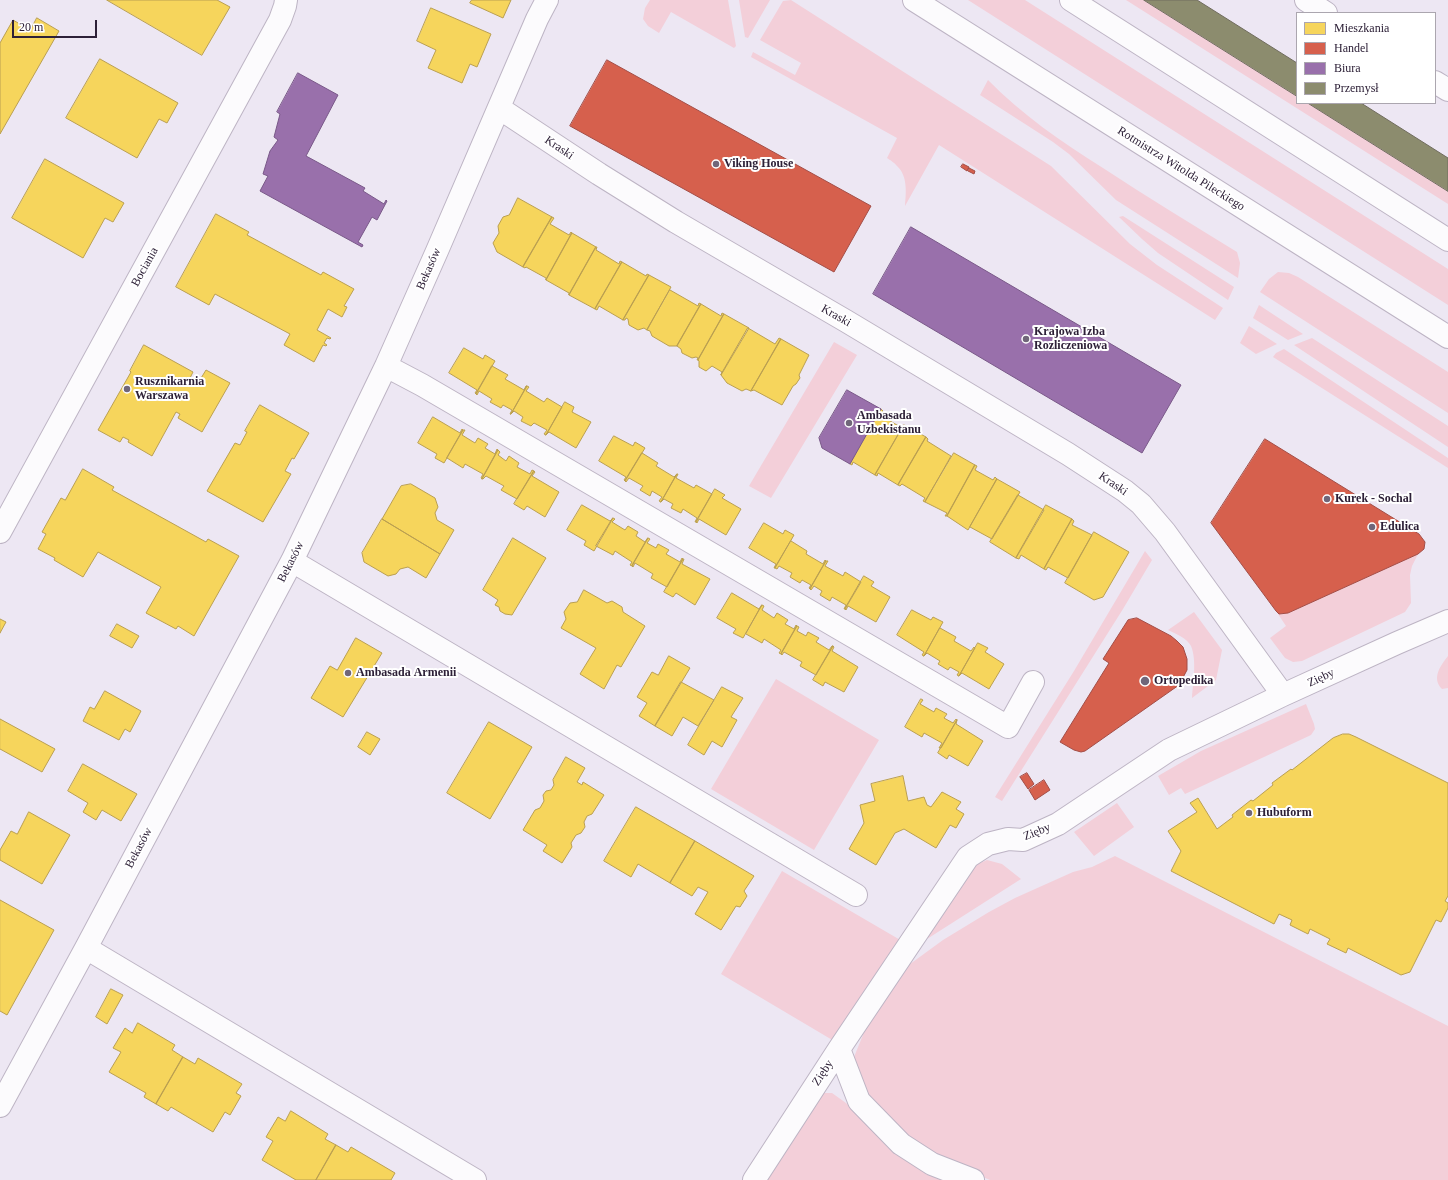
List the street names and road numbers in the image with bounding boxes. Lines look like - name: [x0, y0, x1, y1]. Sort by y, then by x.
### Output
- street label: Rotmistrza Witolda Pileckiego: [1115, 124, 1247, 214]
- street label: Kraski: [542, 133, 576, 163]
- street label: Bociania: [128, 245, 162, 289]
- street label: Bekasów: [413, 246, 445, 292]
- street label: Kraski: [819, 302, 853, 330]
- street label: Kraski: [1096, 469, 1130, 499]
- street label: Bekasów: [275, 539, 307, 585]
- street label: Zięby: [1305, 666, 1337, 690]
- street label: Zięby: [1021, 820, 1053, 844]
- street label: Bekasów: [122, 825, 156, 871]
- street label: Zięby: [809, 1057, 837, 1089]

